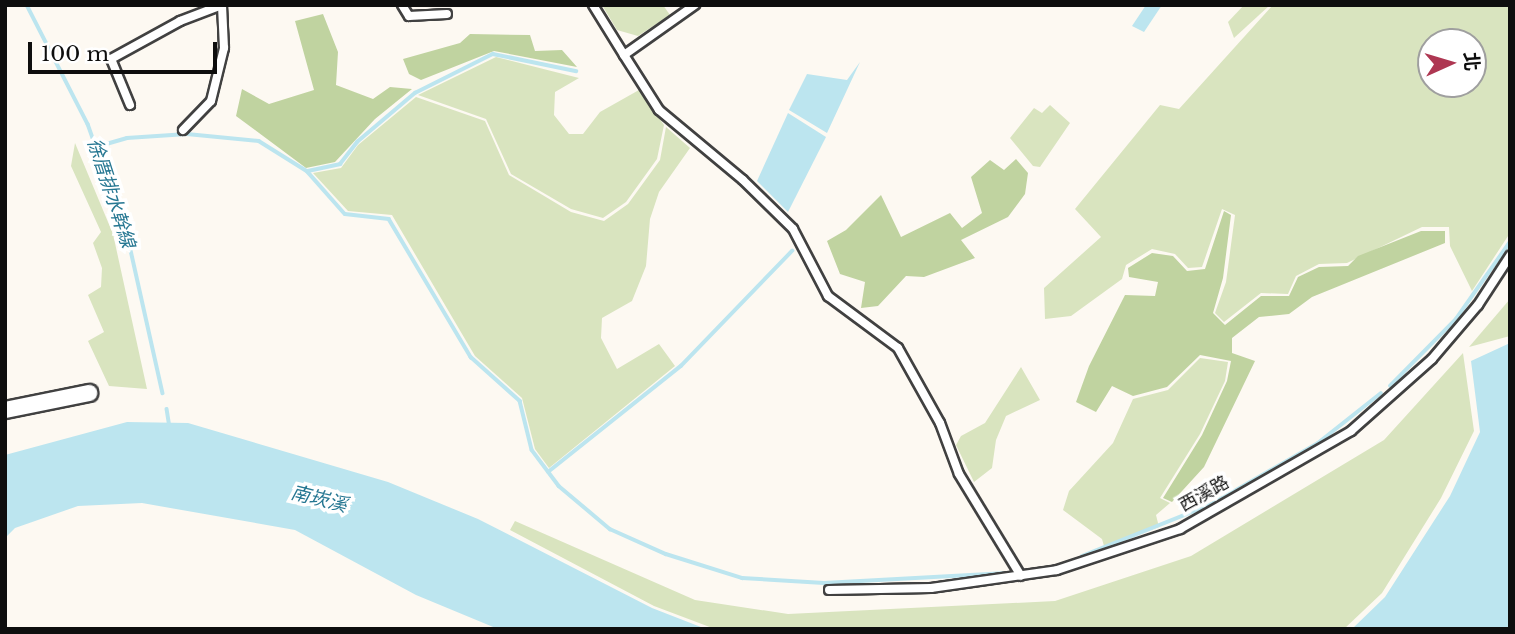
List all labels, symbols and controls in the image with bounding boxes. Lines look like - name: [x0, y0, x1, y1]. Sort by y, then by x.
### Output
- scale bar: [32, 28, 220, 72]
- north arrow: [1417, 28, 1487, 98]
- text: 100 m: [41, 41, 109, 67]
- text: 北: [1459, 51, 1484, 72]
- water label: 徐厝排水幹線: [83, 135, 139, 251]
- street label: 西溪路: [1175, 471, 1233, 517]
- water label: 南崁溪: [289, 481, 349, 517]

